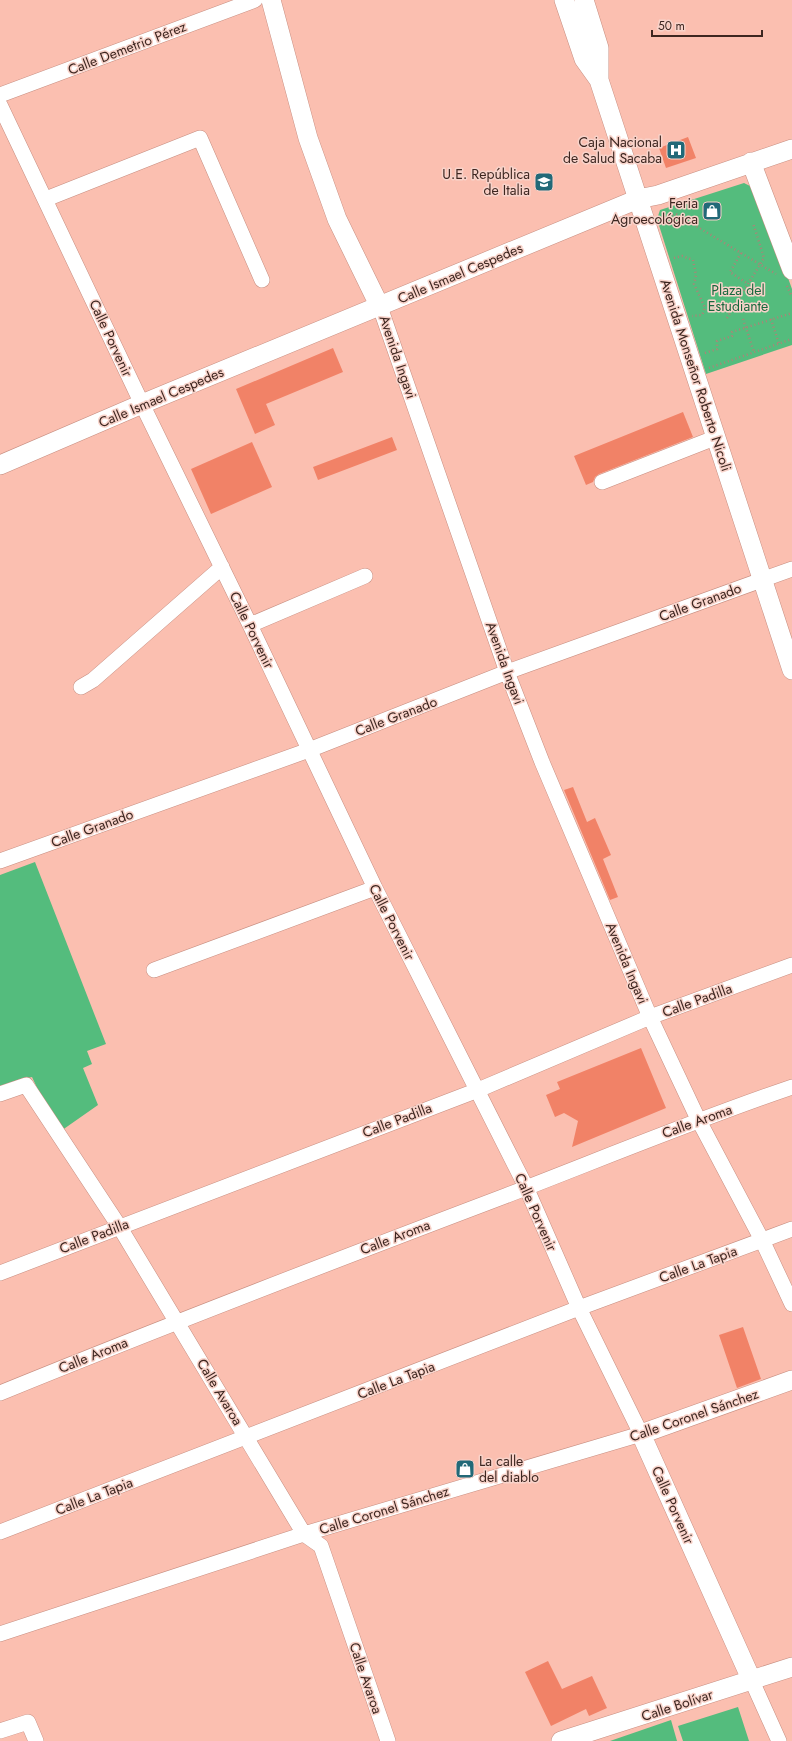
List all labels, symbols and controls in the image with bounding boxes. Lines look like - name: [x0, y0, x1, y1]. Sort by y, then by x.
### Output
- scale bar: [652, 12, 762, 38]
- street label: Calle Demetrio Pérez: [65, 16, 190, 80]
- text: 50 m: [658, 17, 685, 35]
- place label: Caja Nacional de Salud Sacaba: [563, 132, 662, 168]
- hospital icon: Caja Nacional de Salud Sacaba: [665, 139, 687, 161]
- place label: U.E. República de Italia: [442, 164, 530, 200]
- school or university icon: U.E. República de Italia: [533, 171, 555, 193]
- place label: Feria Agroecológica: [611, 193, 698, 229]
- shop icon: Feria Agroecológica: [701, 200, 723, 222]
- street label: Calle Ismael Cespedes: [394, 237, 526, 308]
- street label: Avenida Monseñor Roberto Nicoli: [655, 276, 737, 474]
- park label: Plaza del Estudiante: [708, 280, 768, 316]
- street label: Calle Porvenir: [84, 296, 138, 380]
- street label: Avenida Ingavi: [374, 313, 422, 401]
- street label: Calle Ismael Cespedes: [95, 361, 227, 432]
- street label: Calle Granado: [656, 578, 744, 626]
- street label: Calle Porvenir: [225, 588, 279, 672]
- street label: Avenida Ingavi: [481, 619, 529, 707]
- street label: Calle Granado: [352, 691, 440, 741]
- street label: Calle Granado: [48, 804, 136, 852]
- street label: Calle Porvenir: [364, 880, 420, 964]
- street label: Avenida Ingavi: [601, 919, 653, 1007]
- street label: Calle Padilla: [659, 978, 735, 1022]
- street label: Calle Padilla: [359, 1098, 435, 1142]
- street label: Calle Aroma: [659, 1099, 735, 1143]
- street label: Calle Porvenir: [510, 1170, 562, 1254]
- street label: Calle Padilla: [56, 1214, 132, 1258]
- street label: Calle Aroma: [357, 1215, 433, 1259]
- street label: Calle La Tapia: [656, 1241, 740, 1287]
- street label: Calle Aroma: [55, 1332, 131, 1378]
- street label: Calle Avaroa: [192, 1355, 248, 1429]
- street label: Calle La Tapia: [354, 1356, 438, 1404]
- street label: Calle Coronel Sánchez: [627, 1383, 762, 1446]
- place label: La calle del diablo: [479, 1451, 539, 1487]
- shop icon: La calle del diablo: [454, 1458, 476, 1480]
- street label: Calle Porvenir: [647, 1463, 699, 1547]
- street label: Calle La Tapia: [52, 1472, 136, 1520]
- street label: Calle Coronel Sánchez: [317, 1481, 452, 1539]
- street label: Calle Avaroa: [344, 1639, 388, 1717]
- street label: Calle Bolívar: [639, 1684, 716, 1726]

